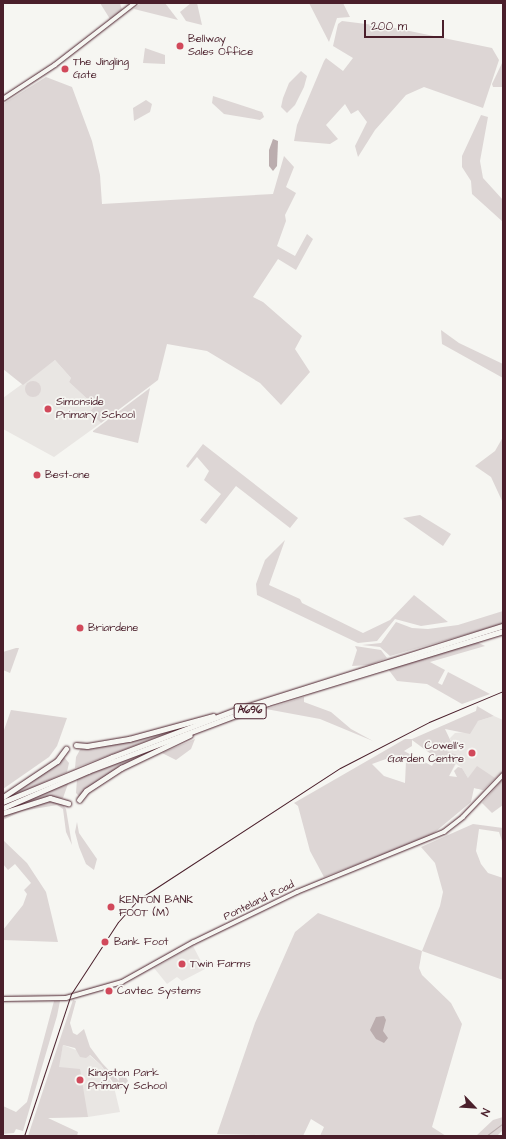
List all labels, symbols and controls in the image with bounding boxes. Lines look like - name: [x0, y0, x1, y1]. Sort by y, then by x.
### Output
- scale bar: [366, 12, 446, 38]
- text: 200 m: [371, 18, 407, 35]
- place label: Bellway Sales Office: [188, 33, 253, 59]
- marker: Bellway Sales Office: [175, 41, 185, 51]
- place label: The Jingling Gate: [73, 56, 129, 82]
- marker: The Jingling Gate: [60, 64, 70, 74]
- place label: Simonside Primary School: [56, 396, 135, 422]
- marker: Simonside Primary School: [43, 404, 53, 414]
- place label: Best-one: [45, 468, 90, 482]
- marker: Best-one: [32, 470, 42, 480]
- place label: Briardene: [88, 621, 138, 635]
- marker: Briardene: [75, 623, 85, 633]
- road number: A696: [233, 703, 267, 719]
- place label: Cowell's Garden Centre: [388, 740, 464, 766]
- marker: Cowell's Garden Centre: [467, 748, 477, 758]
- street label: Ponteland Road: [221, 878, 297, 924]
- place label: KENTON BANK FOOT (M): [119, 894, 193, 920]
- marker: KENTON BANK FOOT (M): [106, 902, 116, 912]
- place label: Bank Foot: [114, 935, 169, 949]
- marker: Bank Foot: [99, 936, 111, 948]
- place label: Twin Farms: [190, 957, 251, 971]
- marker: Twin Farms: [177, 959, 187, 969]
- place label: Cavtec Systems: [117, 984, 201, 998]
- marker: Cavtec Systems: [104, 986, 114, 996]
- place label: Kingston Park Primary School: [88, 1067, 167, 1093]
- marker: Kingston Park Primary School: [75, 1075, 85, 1085]
- north arrow: [454, 1087, 494, 1127]
- text: N: [477, 1106, 494, 1119]

